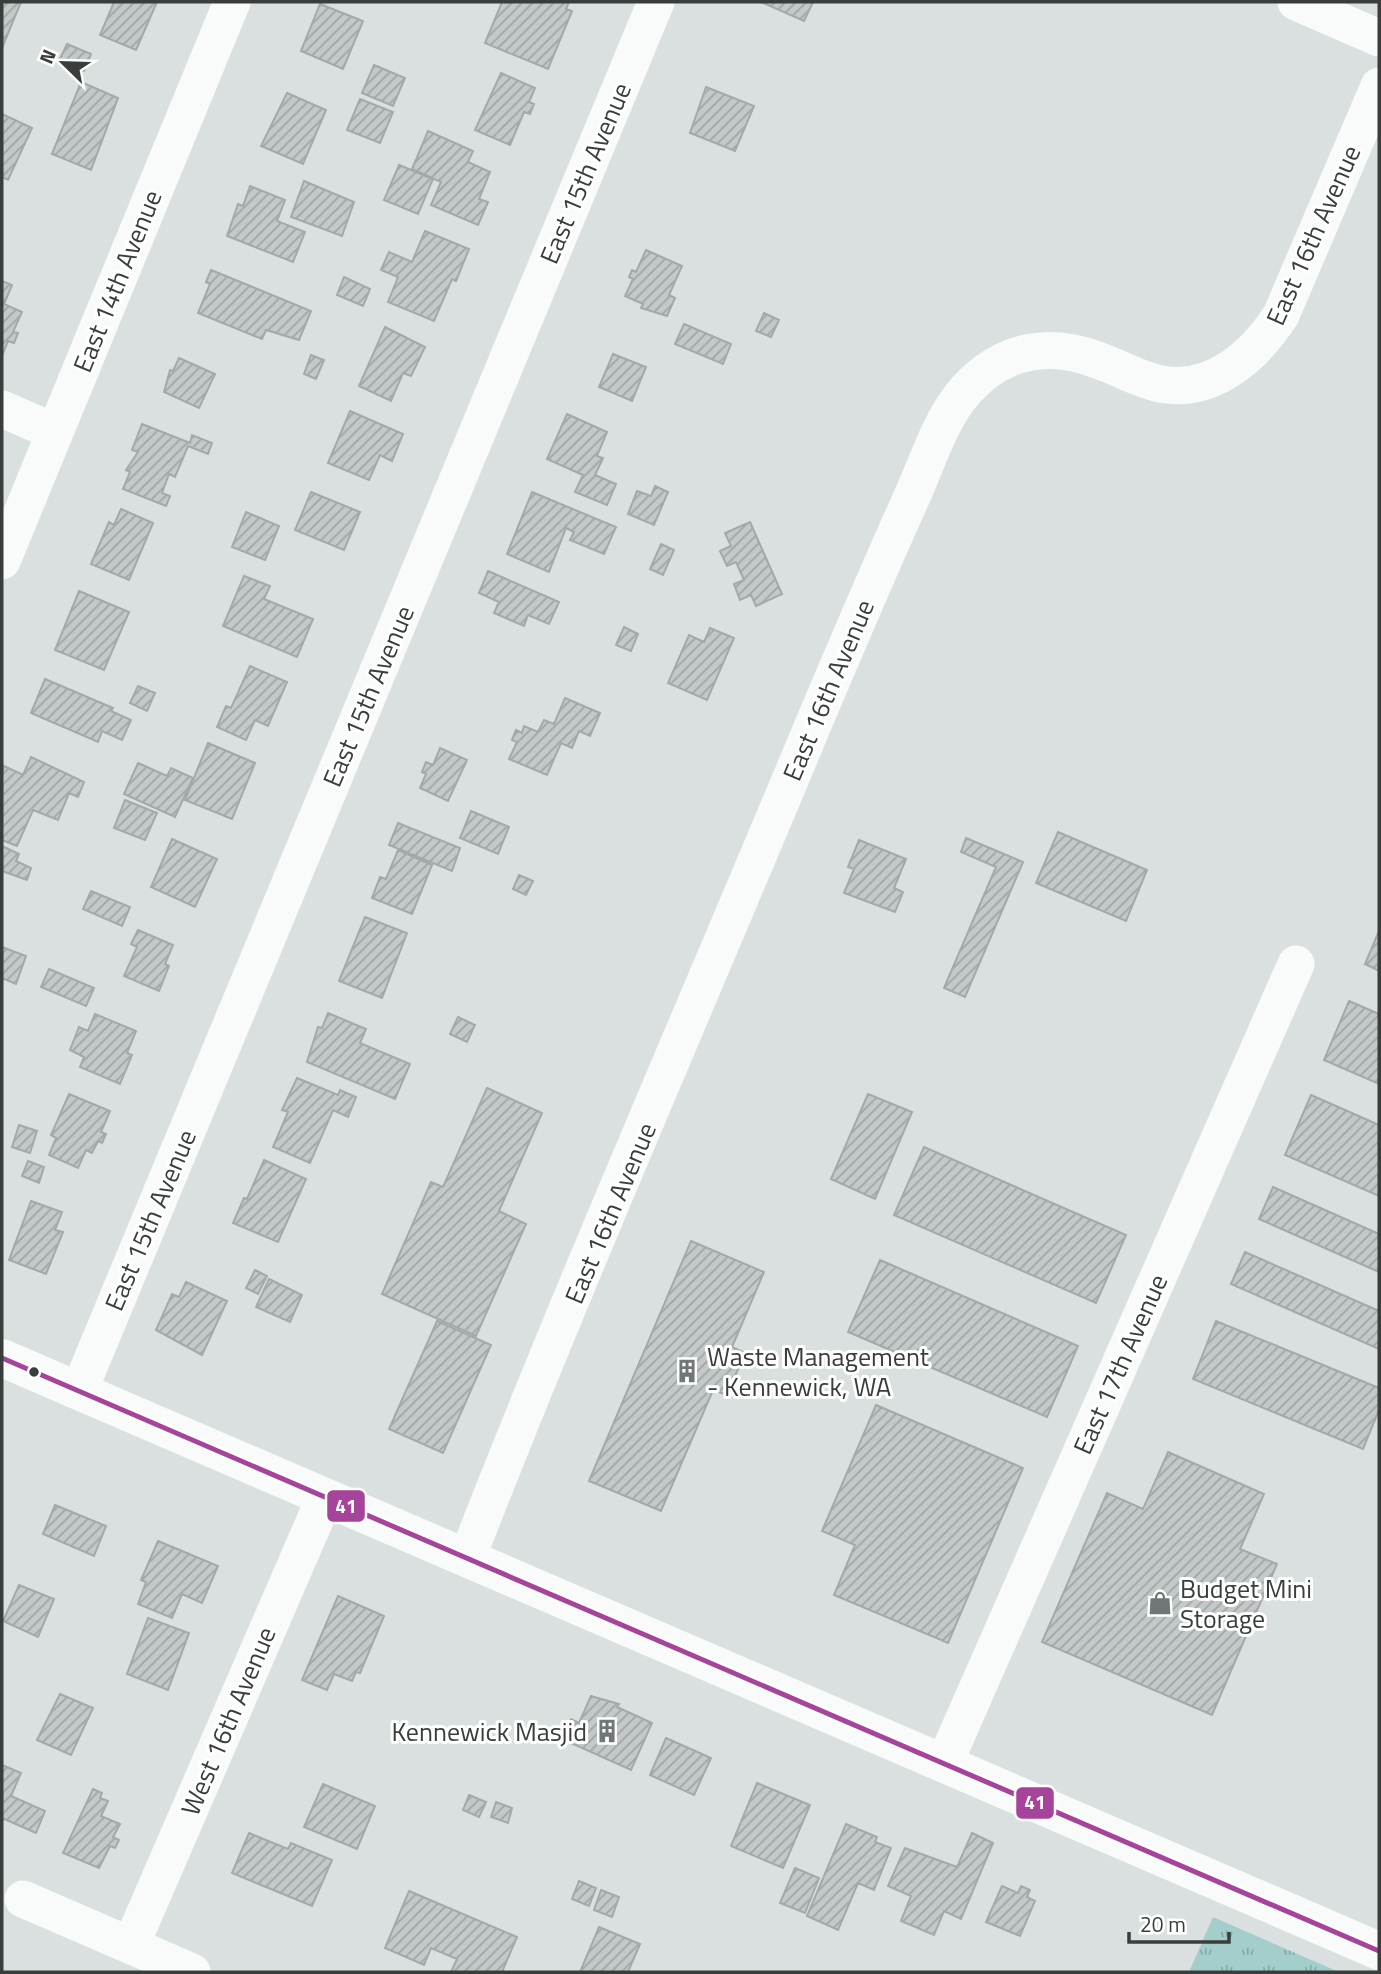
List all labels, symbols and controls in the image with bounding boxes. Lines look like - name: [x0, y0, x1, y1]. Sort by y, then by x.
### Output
- north arrow: [28, 28, 98, 98]
- text: N: [31, 44, 63, 68]
- street label: East 15th Avenue: [529, 76, 641, 270]
- street label: East 16th Avenue: [1256, 139, 1370, 331]
- street label: East 14th Avenue: [63, 184, 171, 378]
- street label: East 16th Avenue: [772, 593, 884, 787]
- street label: East 15th Avenue: [312, 599, 424, 793]
- street label: East 16th Avenue: [554, 1116, 666, 1310]
- street label: East 15th Avenue: [94, 1123, 206, 1317]
- street label: East 17th Avenue: [1063, 1268, 1177, 1460]
- place label: Waste Management - Kennewick, WA: [707, 1337, 929, 1406]
- building icon: Waste Management - Kennewick, WA: [673, 1357, 701, 1385]
- unlabelled marker: [27, 1365, 41, 1379]
- line badge: 41: [326, 1489, 366, 1523]
- text: 41: [335, 1491, 357, 1520]
- place label: Budget Mini Storage: [1180, 1569, 1312, 1638]
- shop icon: Budget Mini Storage: [1146, 1589, 1174, 1617]
- street label: West 16th Avenue: [171, 1620, 285, 1822]
- place label: Kennewick Masjid: [391, 1712, 587, 1751]
- building icon: Kennewick Masjid: [593, 1717, 621, 1745]
- line badge: 41: [1015, 1786, 1055, 1820]
- text: 41: [1024, 1787, 1046, 1816]
- scale bar: [1129, 1900, 1229, 1944]
- text: 20 m: [1140, 1908, 1186, 1940]

